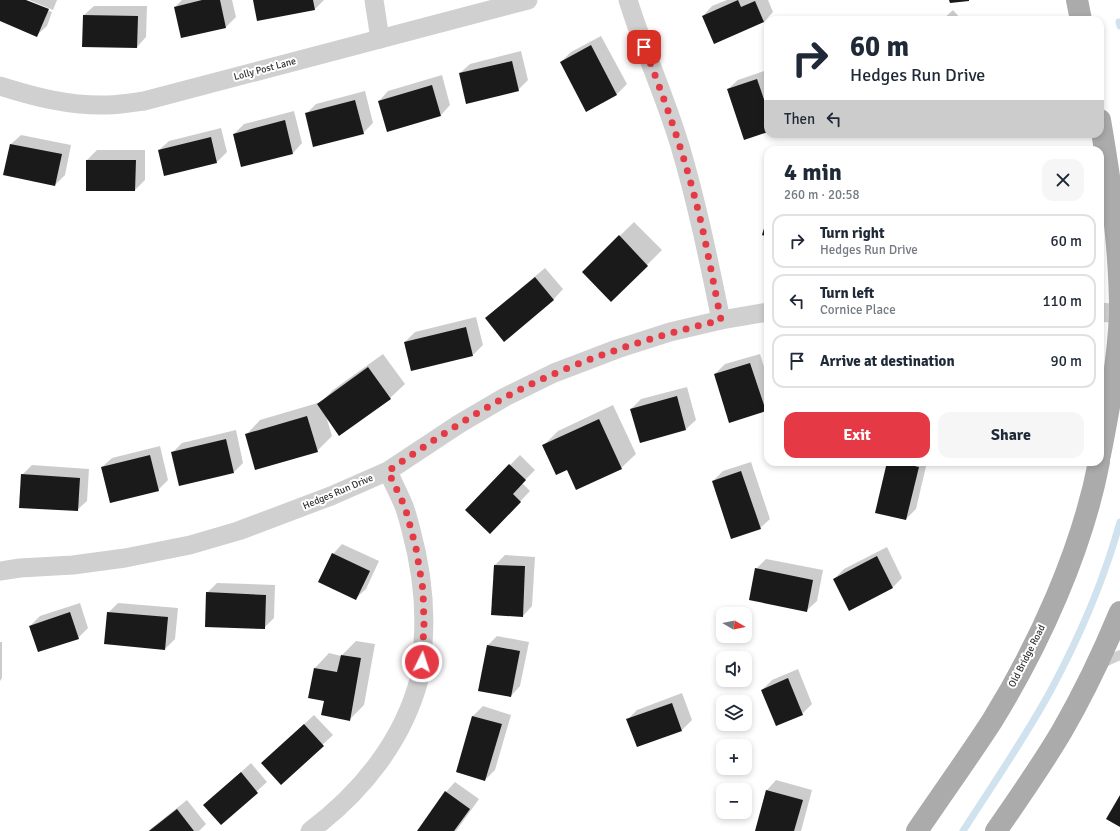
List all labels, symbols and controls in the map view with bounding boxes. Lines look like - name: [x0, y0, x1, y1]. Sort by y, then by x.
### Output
- pin: [627, 30, 661, 64]
- text: 60 m: [850, 30, 909, 64]
- icon: right: [784, 32, 836, 84]
- icon: arrive: [633, 36, 655, 58]
- street label: Lolly Post Lane: [233, 55, 297, 83]
- text: Hedges Run Drive: [850, 64, 985, 86]
- icon: left: [823, 108, 845, 130]
- text: Then: [784, 110, 815, 128]
- text: 4 min: [784, 157, 842, 187]
- button: close: [1042, 159, 1084, 201]
- text: 260 m · 20:58: [784, 187, 860, 203]
- text: Turn right: [820, 224, 885, 242]
- icon: right: [786, 230, 808, 252]
- text: 60 m: [1051, 232, 1082, 250]
- text: Hedges Run Drive: [820, 242, 918, 258]
- text: Turn left: [820, 284, 874, 302]
- icon: left: [786, 290, 808, 312]
- text: 110 m: [1042, 292, 1082, 310]
- text: Cornice Place: [820, 302, 896, 318]
- icon: arrive: [786, 350, 808, 372]
- text: Arrive at destination: [820, 352, 955, 370]
- text: 90 m: [1051, 352, 1082, 370]
- button: Exit: [784, 412, 930, 458]
- button: Share: [938, 412, 1084, 458]
- street label: Hedges Run Drive: [301, 472, 375, 512]
- north arrow: [716, 607, 752, 643]
- map controls: [716, 607, 752, 819]
- street label: Old Bridge Road: [1006, 623, 1048, 689]
- position arrow: [401, 641, 443, 683]
- button: sound: [716, 651, 752, 687]
- button: layers: [716, 695, 752, 731]
- button: +: [716, 739, 752, 775]
- button: −: [716, 783, 752, 819]

